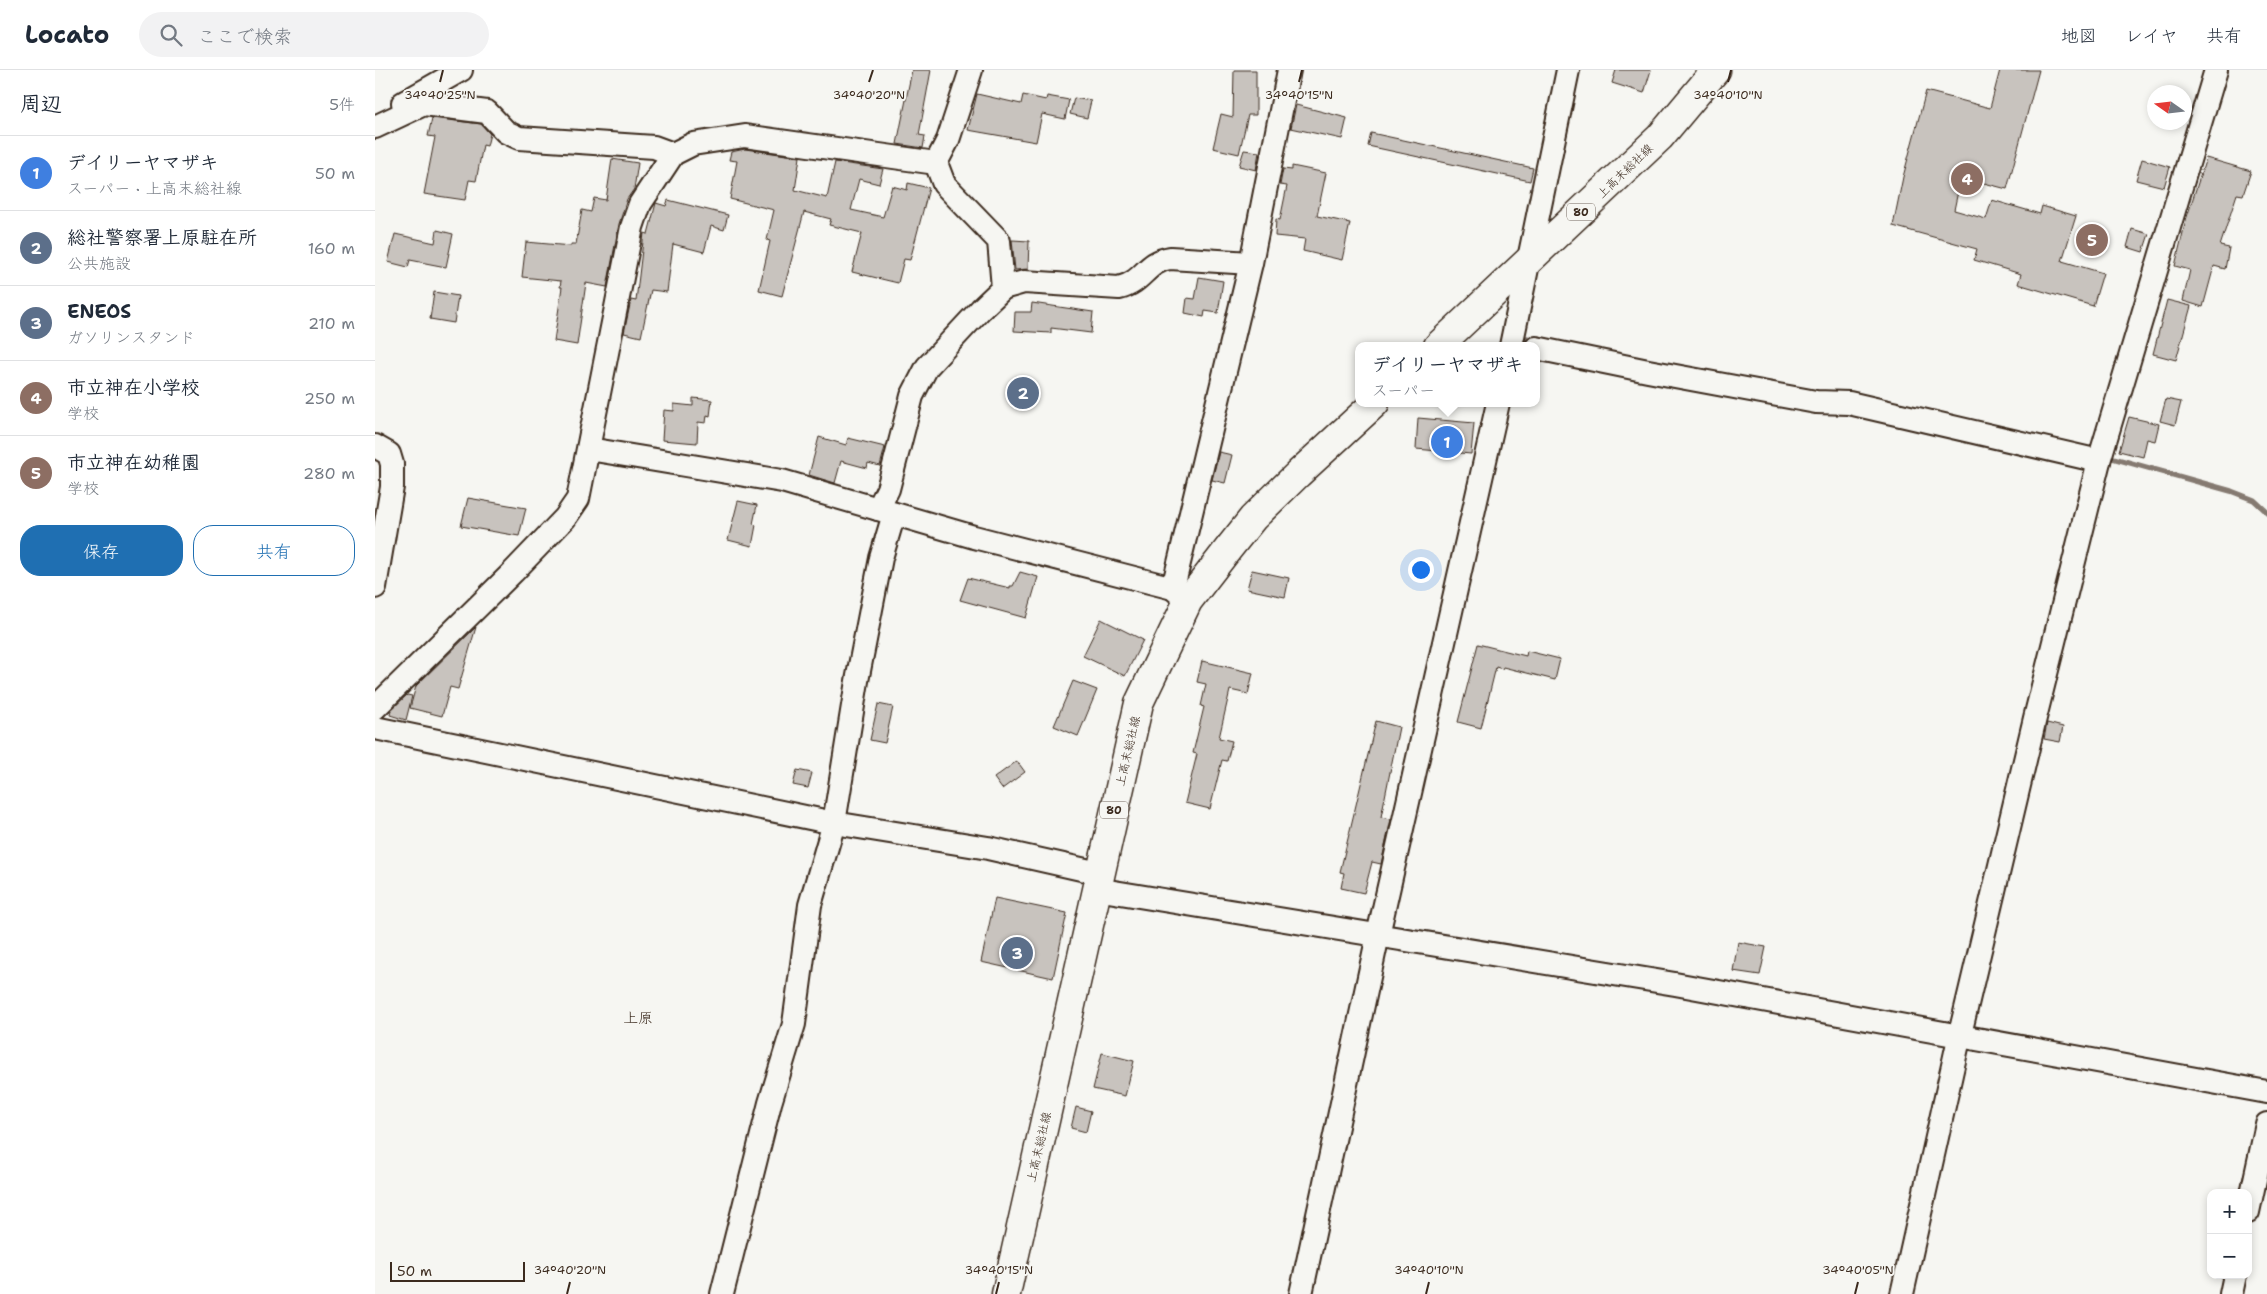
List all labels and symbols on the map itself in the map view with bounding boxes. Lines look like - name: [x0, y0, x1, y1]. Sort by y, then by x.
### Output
- north arrow: [2147, 85, 2192, 130]
- text: 34°40'25"N: [404, 87, 476, 103]
- text: 34°40'20"N: [833, 87, 905, 103]
- text: 34°40'15"N: [1265, 87, 1333, 103]
- text: 34°40'10"N: [1693, 87, 1763, 103]
- street label: 上高末総社線: [1594, 140, 1656, 202]
- pin: 4: [1951, 160, 1983, 198]
- road number: 80: [1567, 204, 1595, 220]
- pin: 5: [2076, 221, 2108, 259]
- pin: 2: [1007, 374, 1039, 412]
- pin: 1: [1431, 423, 1463, 461]
- your location: [1408, 557, 1434, 583]
- street label: 上高末総社線: [1112, 714, 1144, 788]
- road number: 80: [1100, 802, 1128, 818]
- pin: 3: [1001, 934, 1033, 972]
- district label: 上原: [623, 1008, 653, 1028]
- street label: 上高末総社線: [1023, 1110, 1055, 1184]
- scale bar: [390, 1259, 525, 1282]
- text: 34°40'20"N: [534, 1262, 606, 1278]
- text: 34°40'15"N: [965, 1262, 1033, 1278]
- text: 34°40'10"N: [1394, 1262, 1464, 1278]
- text: 34°40'05"N: [1822, 1262, 1894, 1278]

